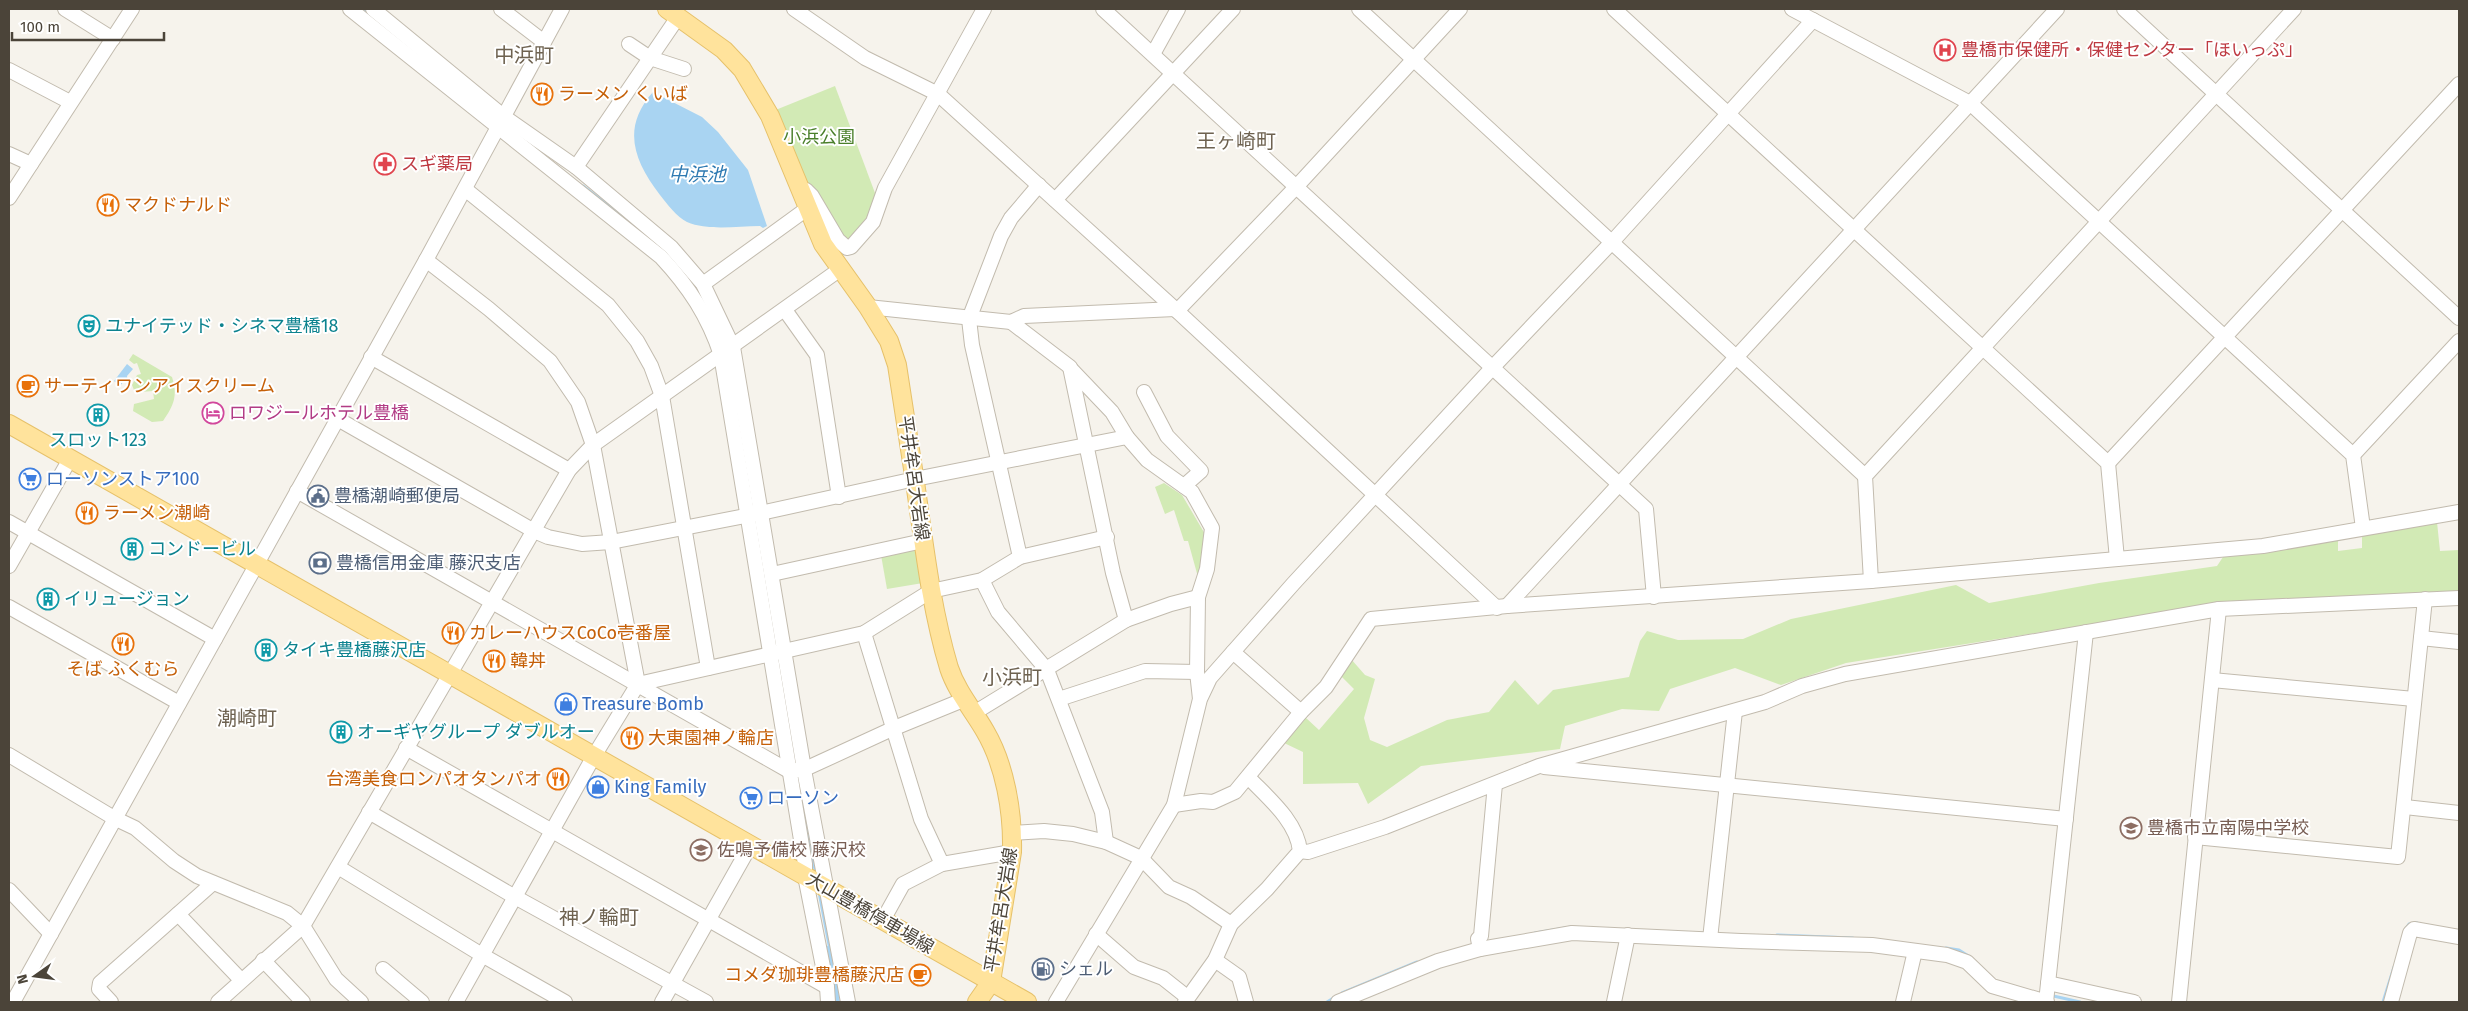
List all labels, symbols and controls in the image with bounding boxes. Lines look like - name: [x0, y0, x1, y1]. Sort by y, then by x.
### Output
- scale bar: [12, 10, 165, 42]
- text: 100 m: [20, 18, 60, 36]
- hospital icon: 豊橋市保健所・保健センター「ほいっぷ」: [1933, 38, 1957, 62]
- place label: 豊橋市保健所・保健センター「ほいっぷ」: [1961, 39, 2303, 61]
- district label: 中浜町: [494, 43, 554, 67]
- restaurant icon: ラーメン くいば: [530, 82, 554, 106]
- place label: ラーメン くいば: [558, 83, 688, 105]
- park label: 小浜公園: [783, 126, 855, 148]
- district label: 王ヶ崎町: [1196, 129, 1276, 153]
- pharmacy icon: スギ薬局: [373, 152, 397, 176]
- place label: スギ薬局: [401, 153, 473, 175]
- water label: 中浜池: [668, 163, 727, 186]
- restaurant icon: マクドナルド: [96, 193, 120, 217]
- place label: マクドナルド: [124, 194, 232, 216]
- theatre icon: ユナイテッド・シネマ豊橋18: [77, 314, 101, 338]
- place label: ユナイテッド・シネマ豊橋18: [105, 315, 338, 337]
- cafe icon: サーティワンアイスクリーム: [16, 374, 40, 398]
- place label: サーティワンアイスクリーム: [44, 375, 275, 397]
- hotel icon: ロワジールホテル豊橋: [201, 401, 225, 425]
- place label: ロワジールホテル豊橋: [229, 402, 409, 424]
- building icon: スロット123: [86, 403, 110, 427]
- street label: 平井牟呂大岩線: [894, 414, 934, 542]
- place label: スロット123: [49, 429, 147, 451]
- supermarket icon: ローソンストア100: [18, 467, 42, 491]
- place label: ローソンストア100: [46, 468, 200, 490]
- public building icon: 豊橋潮崎郵便局: [306, 484, 330, 508]
- place label: 豊橋潮崎郵便局: [334, 485, 460, 507]
- restaurant icon: ラーメン潮崎: [75, 501, 99, 525]
- place label: ラーメン潮崎: [103, 502, 210, 524]
- building icon: コンドービル: [120, 537, 144, 561]
- place label: コンドービル: [148, 538, 256, 560]
- bank icon: 豊橋信用金庫 藤沢支店: [308, 551, 332, 575]
- place label: 豊橋信用金庫 藤沢支店: [336, 552, 521, 574]
- building icon: イリュージョン: [36, 587, 60, 611]
- place label: イリュージョン: [64, 588, 190, 610]
- restaurant icon: カレーハウスCoCo壱番屋: [441, 621, 465, 645]
- place label: カレーハウスCoCo壱番屋: [469, 622, 671, 644]
- restaurant icon: そば ふくむら: [111, 632, 135, 656]
- building icon: タイキ豊橋藤沢店: [254, 638, 278, 662]
- place label: タイキ豊橋藤沢店: [282, 639, 426, 661]
- restaurant icon: 韓丼: [482, 649, 506, 673]
- place label: 韓丼: [510, 650, 546, 672]
- place label: そば ふくむら: [67, 658, 179, 680]
- district label: 小浜町: [982, 665, 1042, 689]
- shop icon: Treasure Bomb: [554, 692, 578, 716]
- place label: Treasure Bomb: [582, 693, 704, 715]
- district label: 潮崎町: [217, 706, 277, 730]
- building icon: オーギヤグループ ダブルオー: [329, 720, 353, 744]
- place label: オーギヤグループ ダブルオー: [357, 721, 595, 743]
- restaurant icon: 大東園神ノ輪店: [620, 726, 644, 750]
- place label: 大東園神ノ輪店: [648, 727, 774, 749]
- restaurant icon: 台湾美食ロンパオタンパオ: [546, 767, 570, 791]
- place label: 台湾美食ロンパオタンパオ: [326, 768, 542, 790]
- shop icon: King Family: [586, 775, 610, 799]
- place label: King Family: [614, 776, 707, 798]
- supermarket icon: ローソン: [739, 786, 763, 810]
- place label: ローソン: [767, 787, 839, 809]
- school or university icon: 豊橋市立南陽中学校: [2119, 816, 2143, 840]
- place label: 豊橋市立南陽中学校: [2147, 817, 2309, 839]
- school or university icon: 佐鳴予備校 藤沢校: [689, 838, 713, 862]
- place label: 佐鳴予備校 藤沢校: [717, 839, 866, 861]
- street label: 平井牟呂大岩線: [980, 846, 1022, 974]
- street label: 大山豊橋停車場線: [802, 867, 938, 959]
- district label: 神ノ輪町: [559, 905, 639, 929]
- north arrow: [10, 951, 60, 1001]
- fuel station icon: シェル: [1031, 957, 1055, 981]
- place label: シェル: [1059, 958, 1113, 980]
- cafe icon: コメダ珈琲豊橋藤沢店: [908, 963, 932, 987]
- place label: コメダ珈琲豊橋藤沢店: [724, 964, 904, 986]
- text: N: [13, 972, 32, 986]

